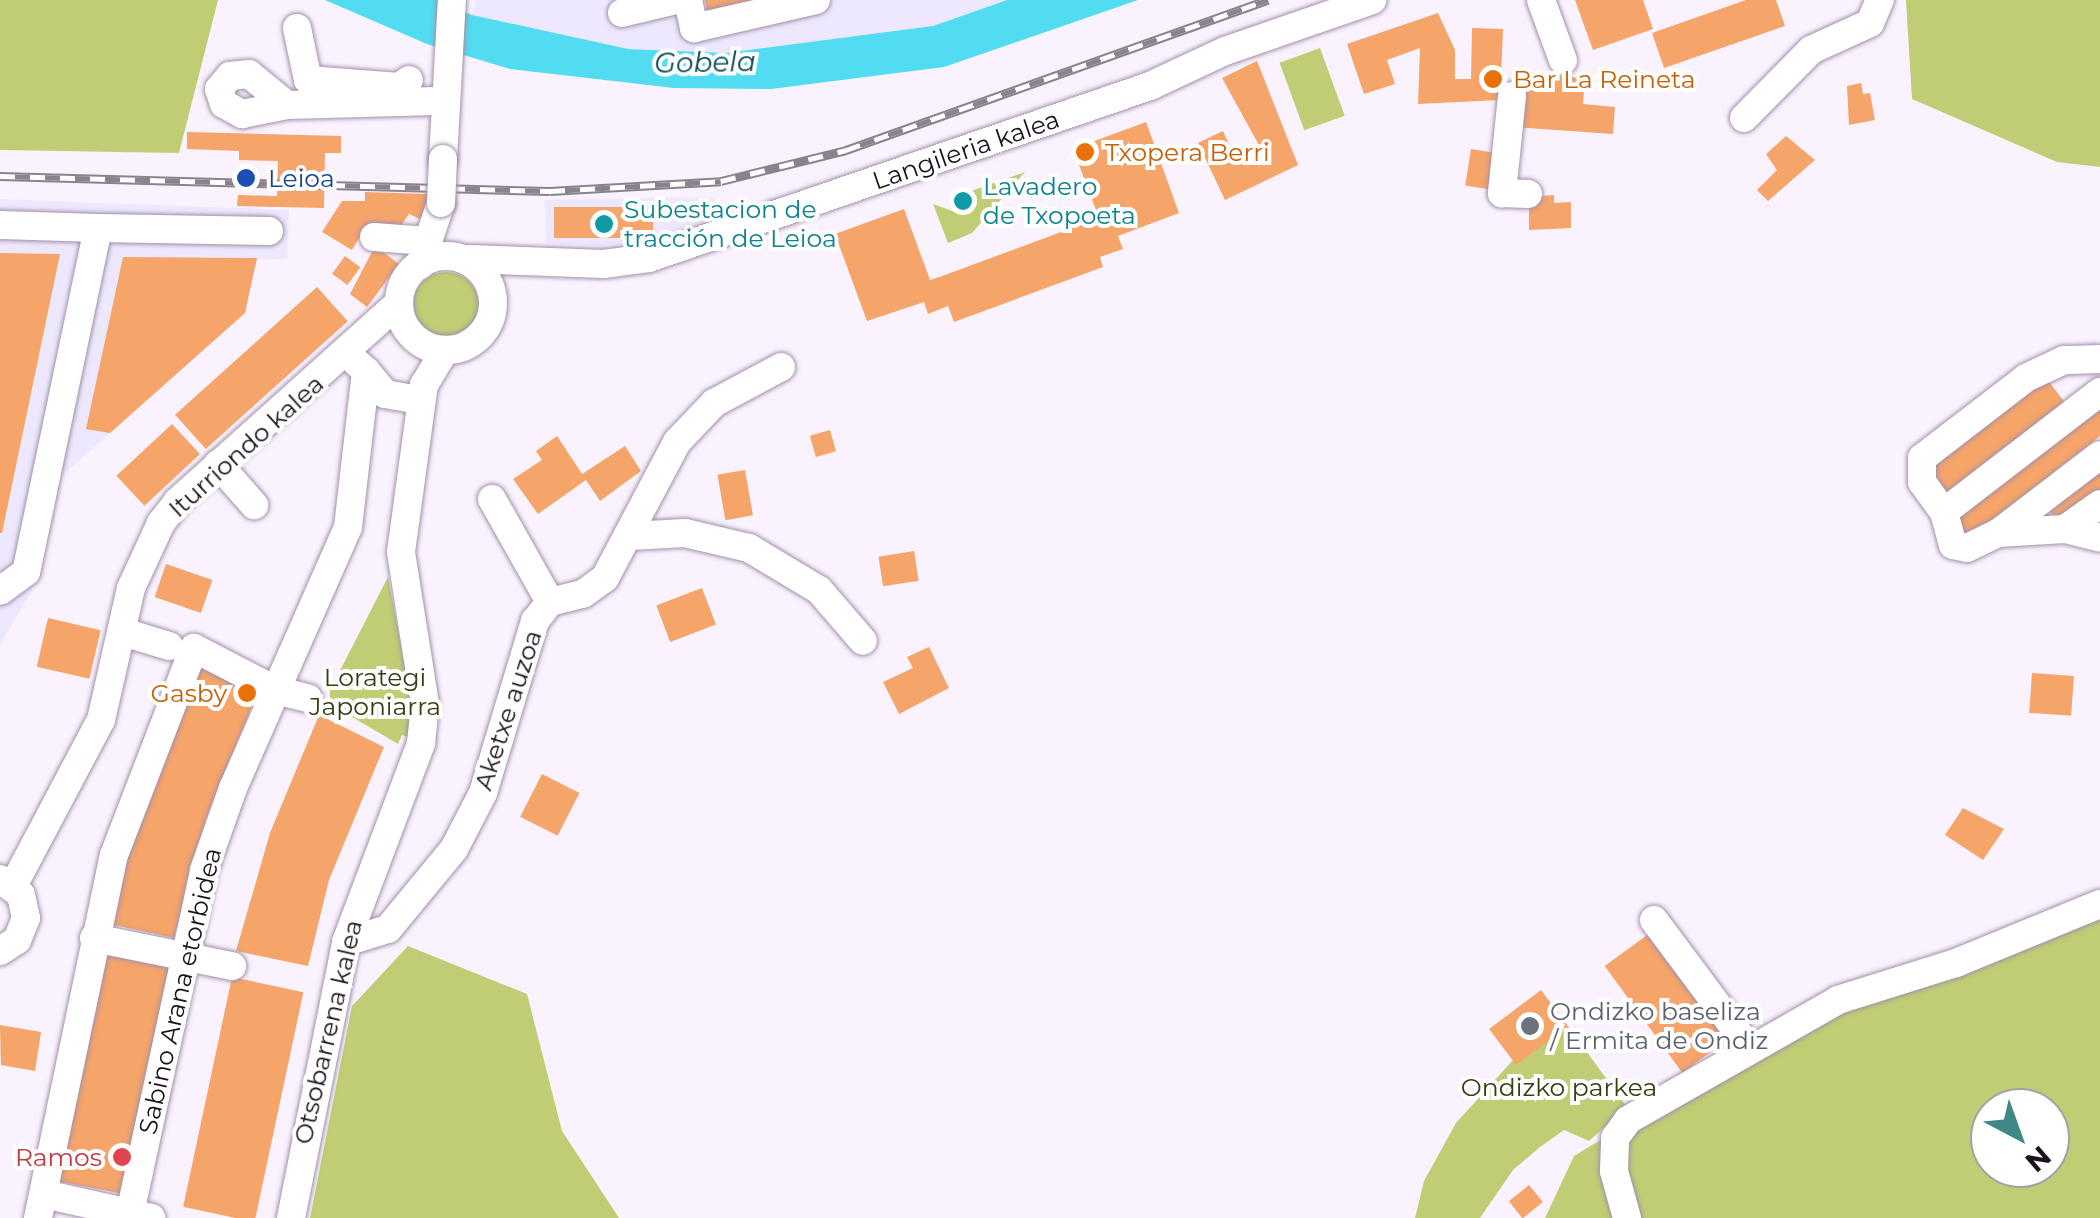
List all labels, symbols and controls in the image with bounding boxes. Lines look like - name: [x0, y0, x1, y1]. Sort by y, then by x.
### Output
- water label: Gobela: [654, 44, 756, 80]
- place label: Bar La Reineta: [1513, 64, 1695, 94]
- marker: Bar La Reineta: [1482, 68, 1504, 90]
- street label: Langileria kalea: [869, 104, 1063, 196]
- place label: Txopera Berri: [1105, 137, 1270, 167]
- marker: Txopera Berri: [1074, 141, 1096, 163]
- place label: Leioa: [268, 163, 335, 193]
- marker: Leioa: [233, 165, 259, 191]
- place label: Lavadero de Txopoeta: [983, 172, 1136, 231]
- marker: Lavadero de Txopoeta: [952, 190, 974, 212]
- place label: Subestacion de tracción de Leioa: [624, 195, 837, 254]
- marker: Subestacion de tracción de Leioa: [593, 213, 615, 235]
- street label: Iturriondo kalea: [162, 369, 330, 523]
- street label: Aketxe auzoa: [468, 626, 548, 794]
- park label: Lorategi Japoniarra: [309, 663, 441, 722]
- place label: Gasby: [151, 678, 227, 708]
- marker: Gasby: [236, 682, 258, 704]
- street label: Sabino Arana etorbidea: [132, 845, 228, 1137]
- street label: Otsobarrena kalea: [288, 917, 368, 1147]
- place label: Ondizko baseliza / Ermita de Ondiz: [1550, 997, 1768, 1056]
- marker: Ondizko baseliza / Ermita de Ondiz: [1519, 1015, 1541, 1037]
- park label: Ondizko parkea: [1461, 1072, 1657, 1102]
- north arrow: [1970, 1088, 2070, 1188]
- text: N: [2019, 1139, 2058, 1179]
- place label: Ramos: [15, 1142, 102, 1172]
- marker: Ramos: [111, 1146, 133, 1168]

